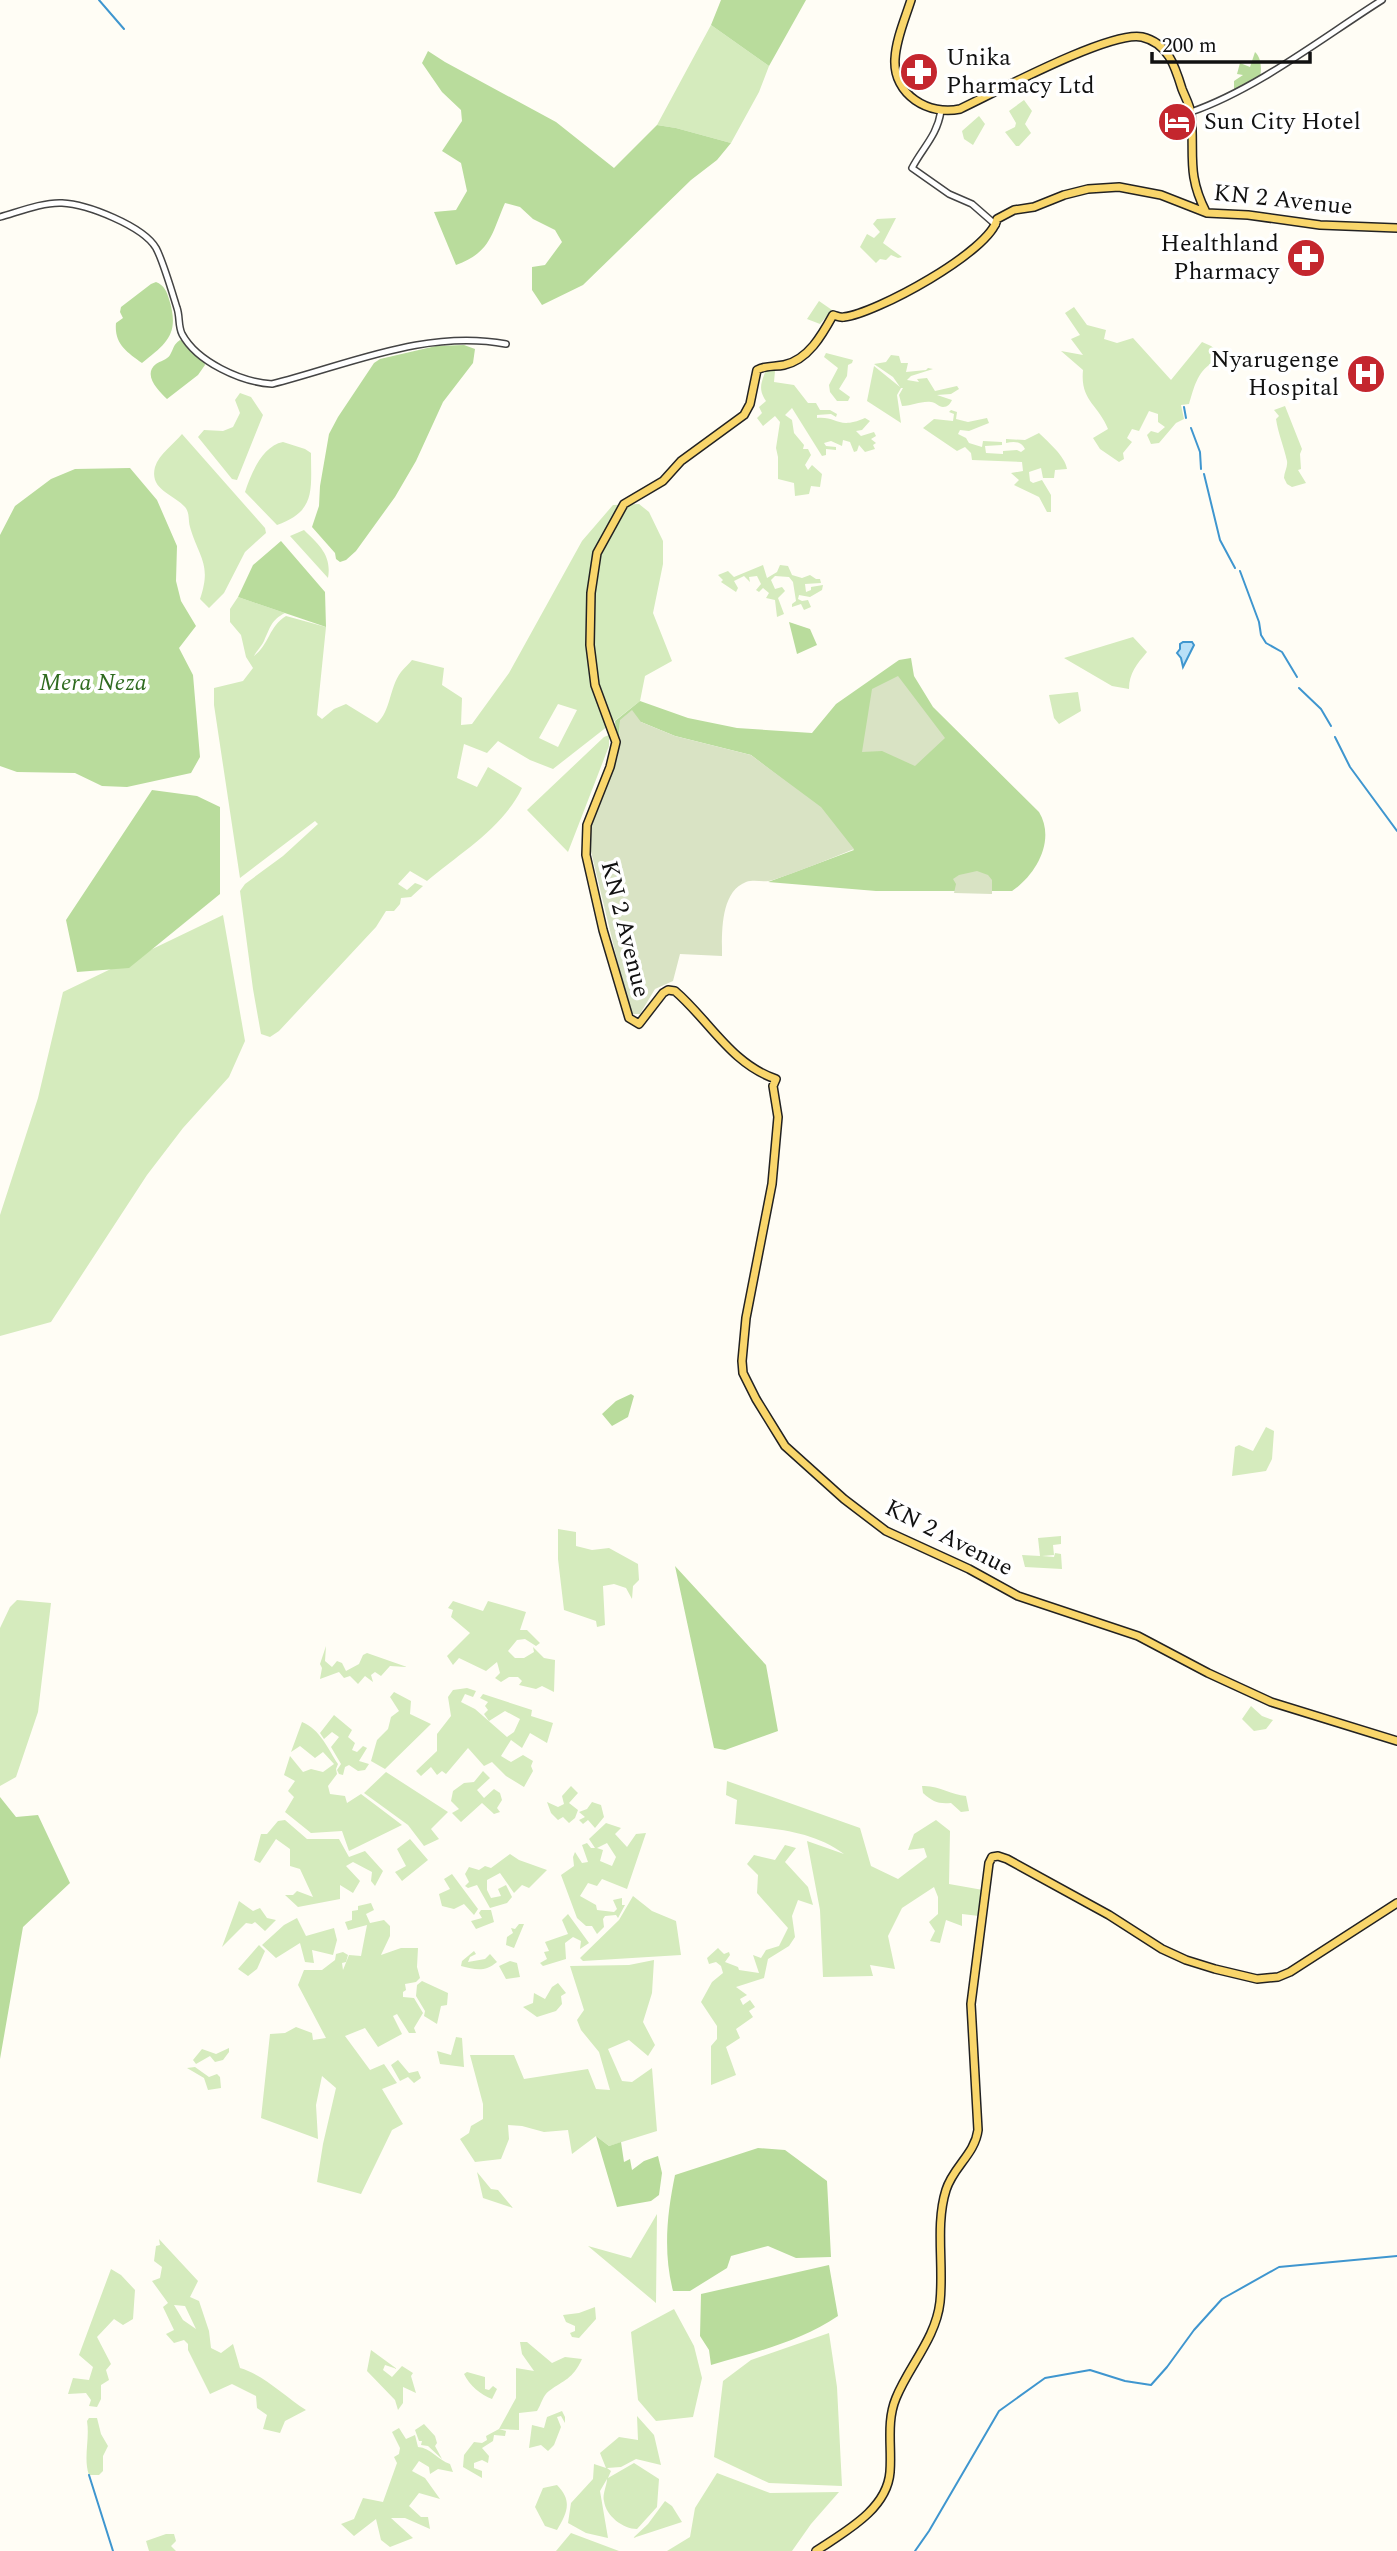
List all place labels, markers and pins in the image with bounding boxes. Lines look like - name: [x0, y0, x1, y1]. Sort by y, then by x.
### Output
- place label: Unika Pharmacy Ltd: [946, 40, 1095, 104]
- pharmacy icon: Unika Pharmacy Ltd: [898, 51, 940, 93]
- hotel icon: Sun City Hotel: [1156, 101, 1198, 143]
- place label: Sun City Hotel: [1204, 104, 1361, 140]
- place label: Healthland Pharmacy: [1161, 226, 1280, 290]
- pharmacy icon: Healthland Pharmacy: [1285, 237, 1327, 279]
- place label: Nyarugenge Hospital: [1211, 342, 1339, 406]
- hospital icon: Nyarugenge Hospital: [1345, 353, 1387, 395]

